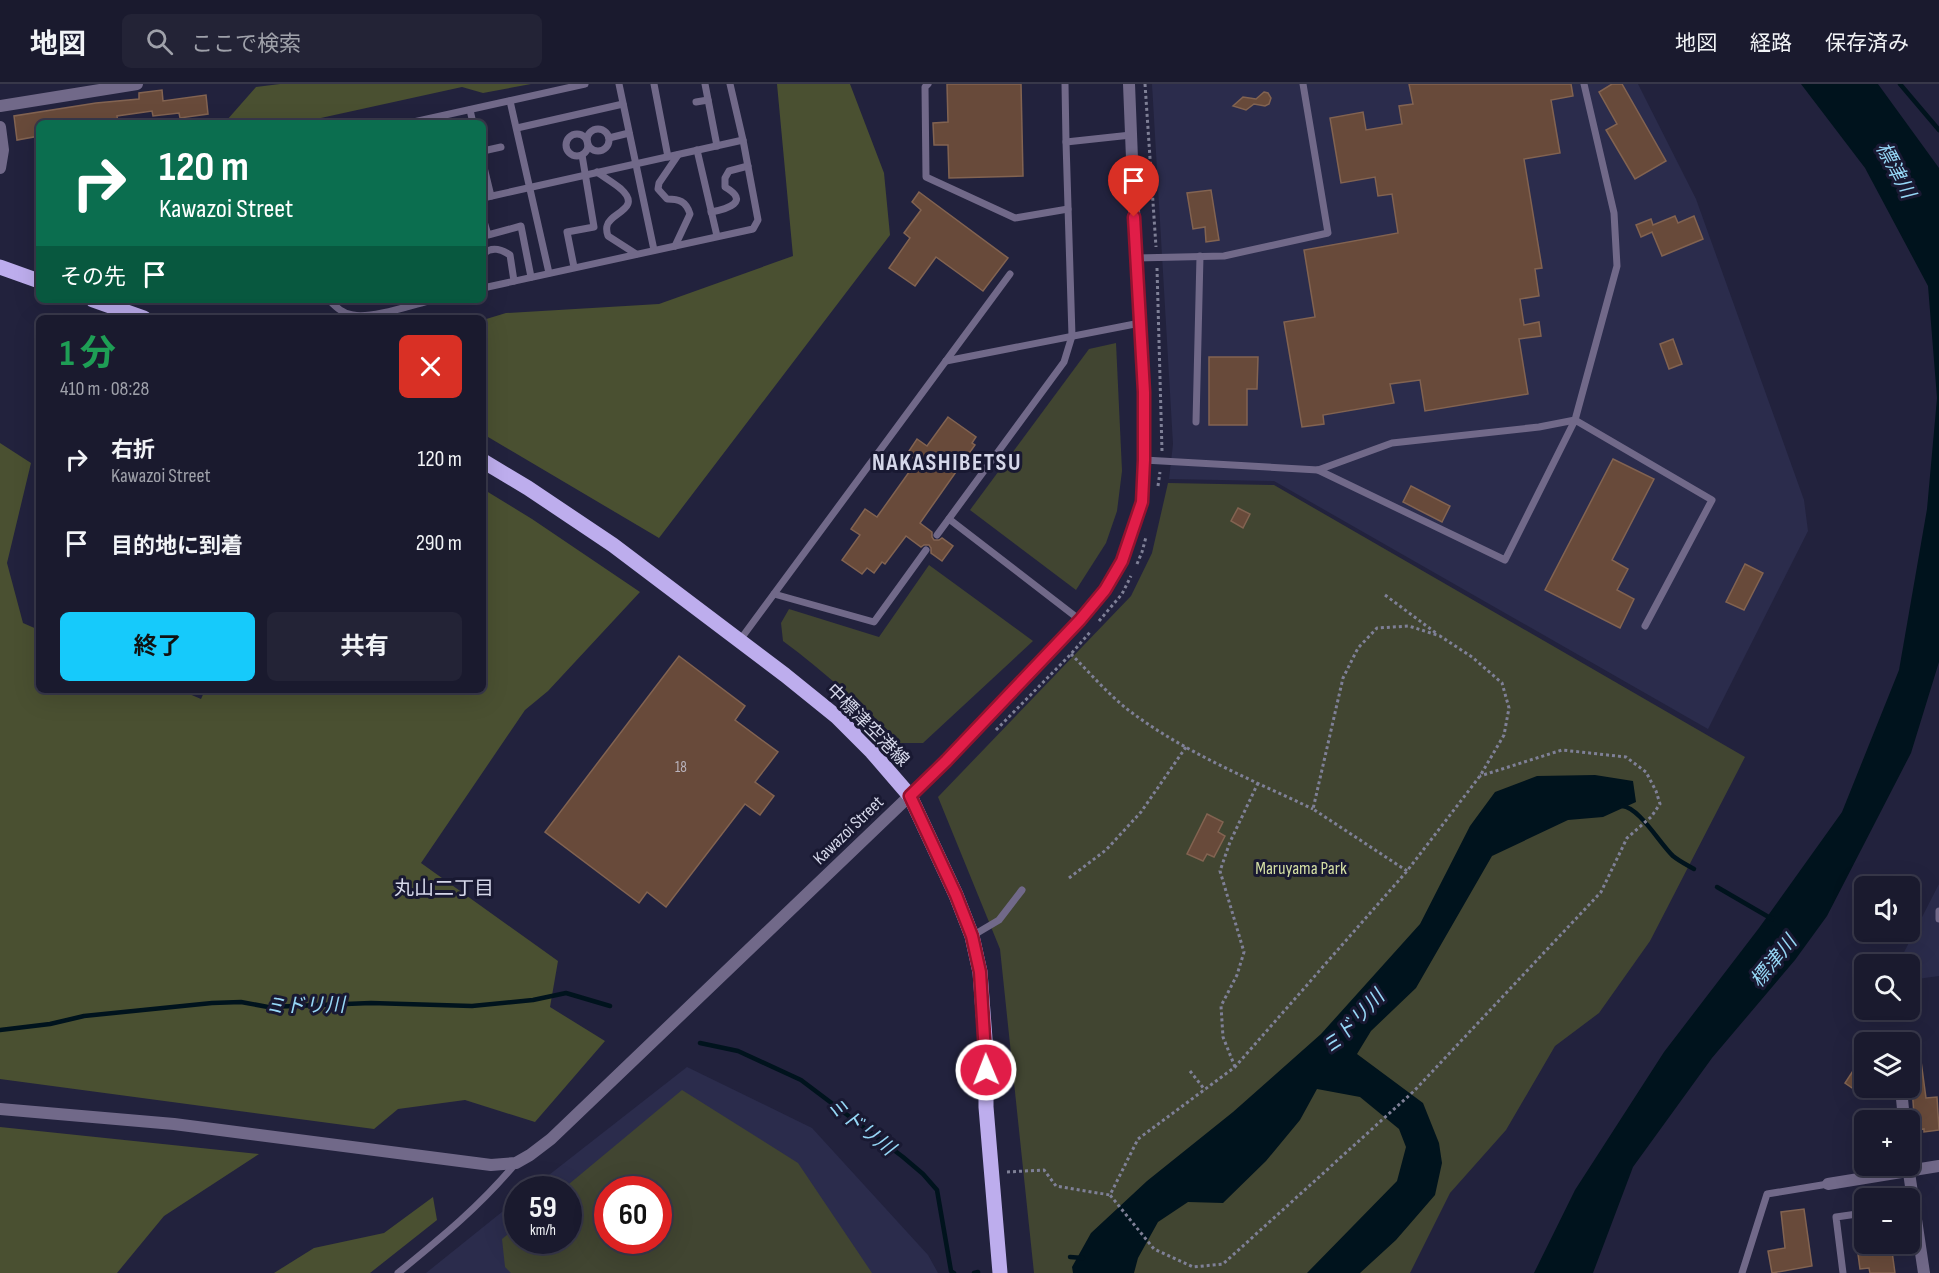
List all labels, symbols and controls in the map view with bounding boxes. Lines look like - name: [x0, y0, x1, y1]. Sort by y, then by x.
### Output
- search box: [122, 14, 542, 68]
- icon: search: [143, 25, 176, 58]
- text: 地図: [30, 28, 86, 61]
- text: ここで検索: [191, 31, 301, 58]
- text: 地図: [1675, 31, 1717, 56]
- text: 経路: [1750, 31, 1792, 56]
- text: 保存済み: [1825, 31, 1909, 56]
- water label: 標津川: [1870, 138, 1921, 204]
- text: 120 m: [159, 142, 249, 193]
- icon: right: [60, 144, 138, 222]
- pin: [1108, 155, 1159, 217]
- icon: arrive: [1117, 164, 1150, 197]
- text: Kawazoi Street: [159, 193, 293, 225]
- icon: arrive: [138, 258, 171, 291]
- text: その先: [60, 264, 126, 291]
- text: 1 分: [60, 333, 116, 376]
- button: close: [399, 335, 462, 398]
- text: 410 m · 08:28: [60, 377, 149, 401]
- text: 右折: [111, 437, 155, 464]
- icon: right: [60, 443, 93, 476]
- text: 120 m: [418, 446, 462, 473]
- district label: NAKASHIBETSU: [872, 448, 1022, 477]
- text: Kawazoi Street: [111, 464, 211, 488]
- icon: arrive: [60, 527, 93, 560]
- text: 290 m: [416, 530, 462, 557]
- text: 目的地に到着: [111, 533, 243, 560]
- button: 終了: [60, 612, 255, 681]
- button: 共有: [267, 612, 462, 681]
- street label: 中標津空港線: [822, 680, 913, 771]
- house number: 18: [675, 758, 687, 777]
- street label: Kawazoi Street: [809, 791, 888, 869]
- park label: Maruyama Park: [1255, 858, 1347, 879]
- map controls: [1854, 876, 1920, 1254]
- button: sound: [1854, 876, 1920, 942]
- district label: 丸山二丁目: [394, 877, 494, 901]
- water label: 標津川: [1746, 929, 1803, 992]
- button: search: [1854, 954, 1920, 1020]
- water label: ミドリ川: [1318, 984, 1391, 1060]
- water label: ミドリ川: [265, 993, 347, 1019]
- button: layers: [1854, 1032, 1920, 1098]
- position arrow: [954, 1038, 1018, 1102]
- water label: ミドリ川: [821, 1093, 901, 1162]
- button: +: [1854, 1110, 1920, 1176]
- speed limit sign: 60: [594, 1176, 672, 1254]
- button: −: [1854, 1188, 1920, 1254]
- text: 59: [529, 1190, 557, 1226]
- text: km/h: [530, 1221, 556, 1240]

